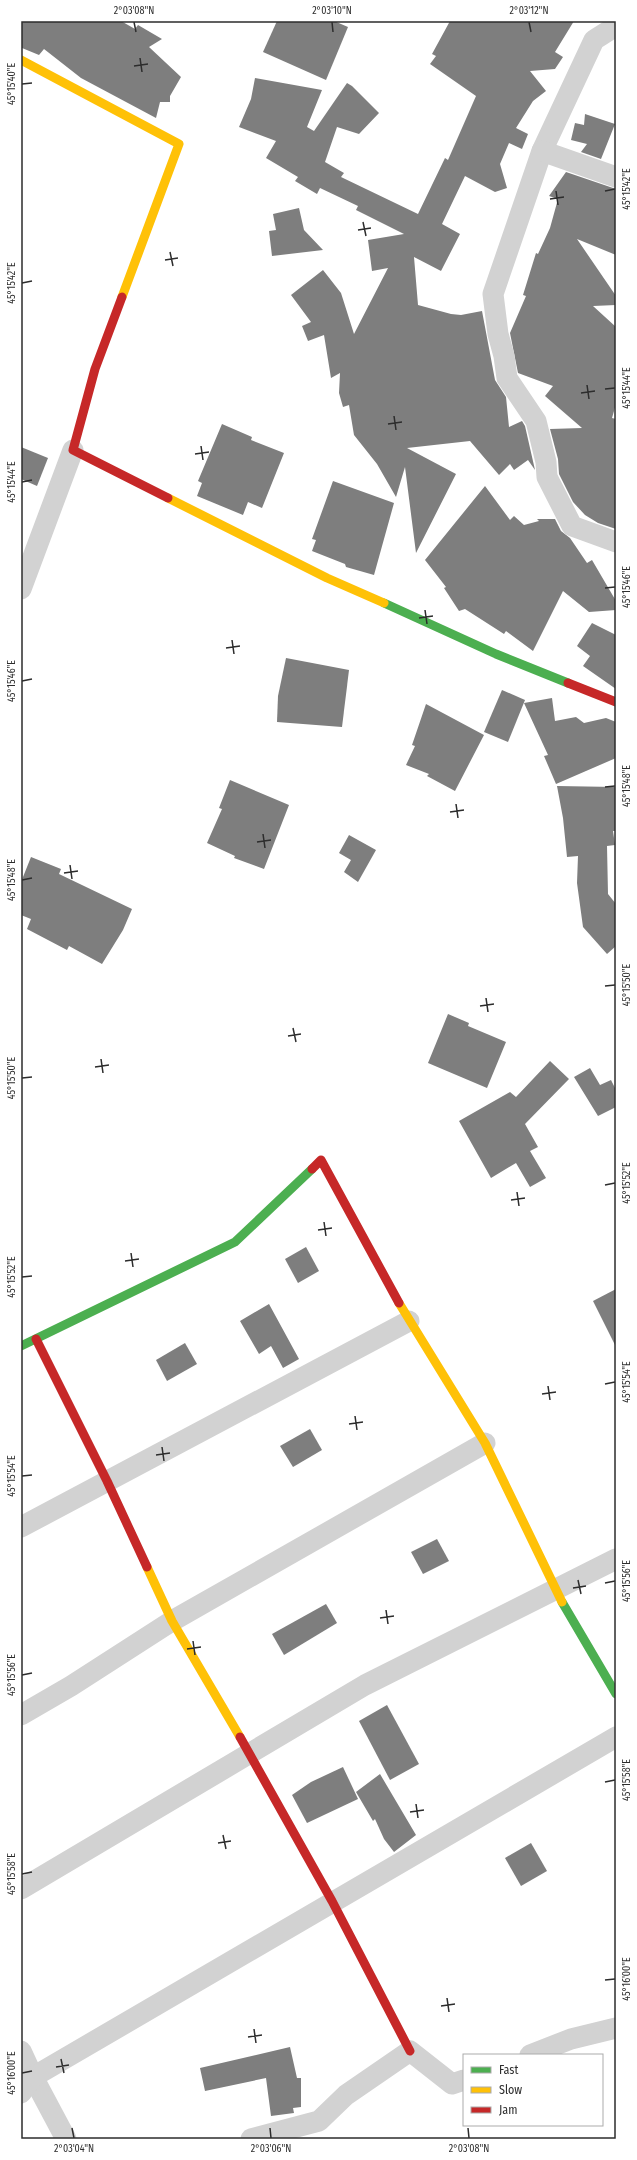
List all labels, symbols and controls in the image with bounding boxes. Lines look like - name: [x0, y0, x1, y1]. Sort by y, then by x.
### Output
- text: 2°03'08"N: [114, 5, 154, 17]
- text: 2°03'10"N: [312, 5, 352, 17]
- text: 2°03'12"N: [510, 5, 548, 17]
- text: 45°15'40"E: [6, 63, 18, 105]
- text: 45°15'42"E: [621, 168, 633, 210]
- text: 45°15'42"E: [6, 262, 18, 304]
- text: 45°15'44"E: [621, 367, 633, 409]
- text: 45°15'44"E: [6, 461, 18, 503]
- text: 45°15'46"E: [621, 566, 633, 608]
- text: 45°15'46"E: [6, 660, 18, 702]
- text: 45°15'48"E: [621, 765, 633, 807]
- text: 45°15'48"E: [6, 859, 18, 901]
- text: 45°15'50"E: [621, 964, 633, 1006]
- text: 45°15'50"E: [6, 1057, 18, 1099]
- text: 45°15'52"E: [621, 1162, 633, 1204]
- text: 45°15'52"E: [6, 1256, 18, 1298]
- text: 45°15'54"E: [621, 1361, 633, 1403]
- text: 45°15'54"E: [6, 1455, 18, 1497]
- text: 45°15'56"E: [621, 1560, 633, 1602]
- text: 45°15'56"E: [6, 1654, 18, 1696]
- text: 45°15'58"E: [621, 1759, 633, 1801]
- text: 45°15'58"E: [6, 1853, 18, 1895]
- text: 45°16'00"E: [621, 1957, 633, 2001]
- text: 45°16'00"E: [6, 2051, 18, 2095]
- legend: [463, 2054, 603, 2126]
- text: Fast: [499, 2063, 518, 2077]
- text: Slow: [499, 2083, 522, 2097]
- text: Jam: [499, 2103, 517, 2117]
- text: 2°03'04"N: [54, 2143, 94, 2155]
- text: 2°03'06"N: [251, 2143, 291, 2155]
- text: 2°03'08"N: [449, 2143, 489, 2155]

